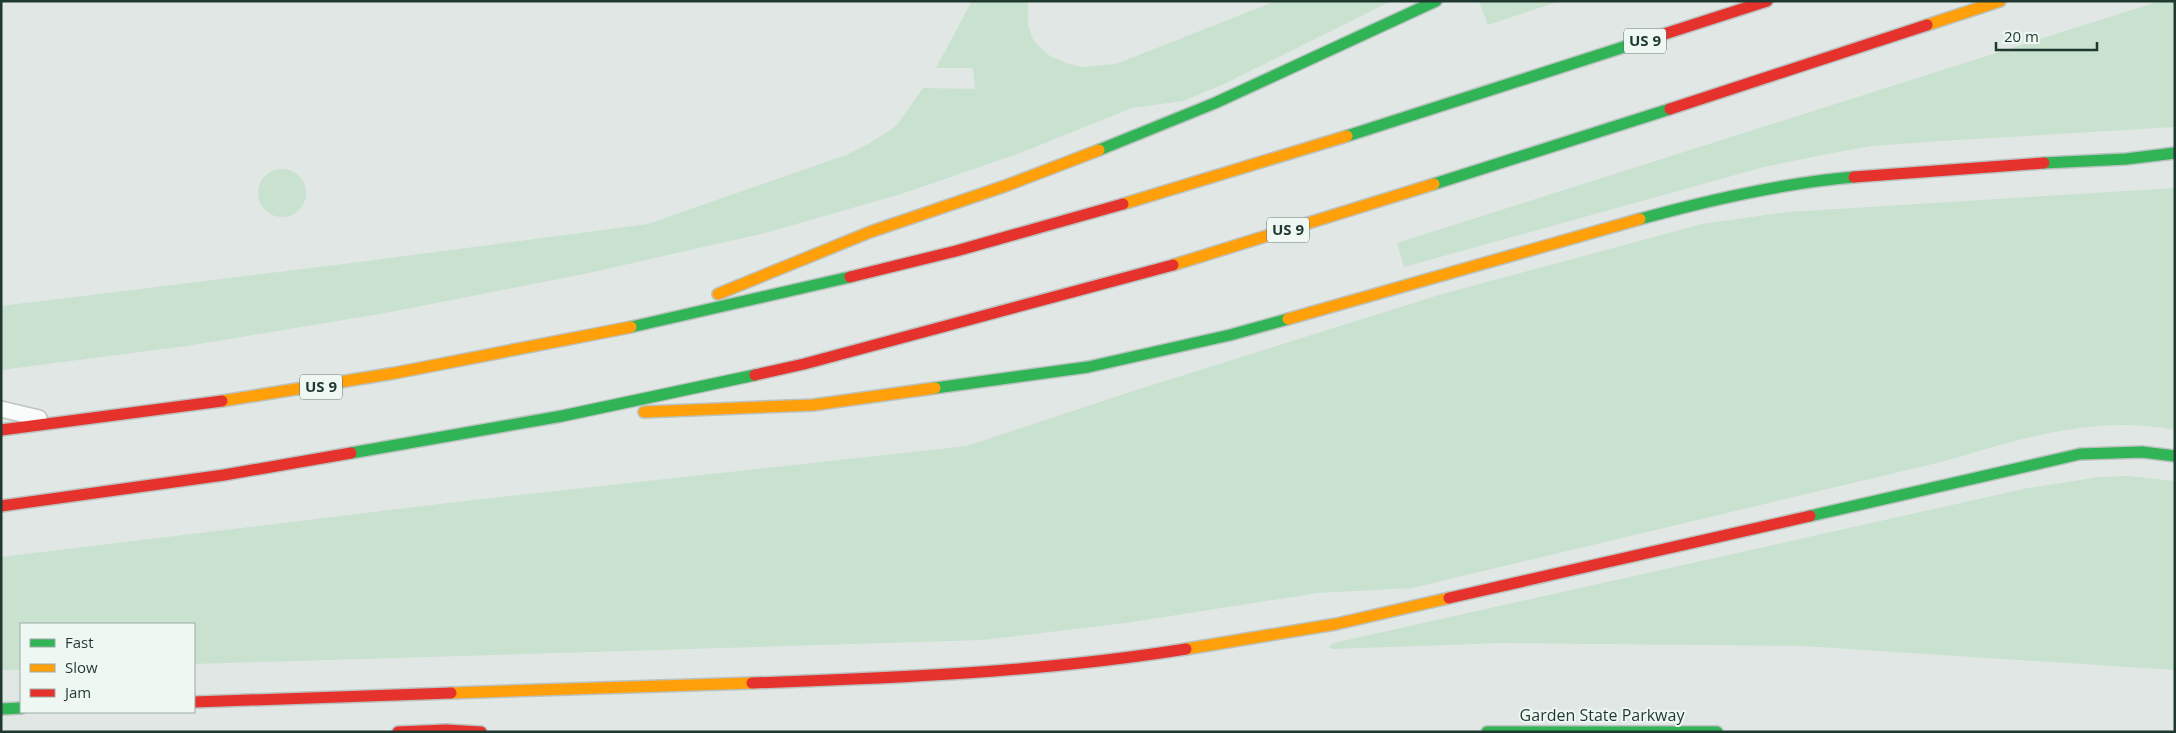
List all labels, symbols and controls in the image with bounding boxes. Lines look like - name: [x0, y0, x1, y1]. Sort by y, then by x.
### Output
- scale bar: [1996, 20, 2097, 52]
- text: 20 m: [2004, 26, 2039, 46]
- road number: US 9: [1624, 28, 1666, 54]
- road number: US 9: [1267, 218, 1309, 242]
- road number: US 9: [300, 374, 342, 400]
- legend: [20, 623, 195, 713]
- text: Fast: [65, 632, 94, 652]
- text: Slow: [65, 657, 98, 677]
- text: Jam: [63, 682, 91, 702]
- street label: Garden State Parkway: [1520, 704, 1685, 726]

